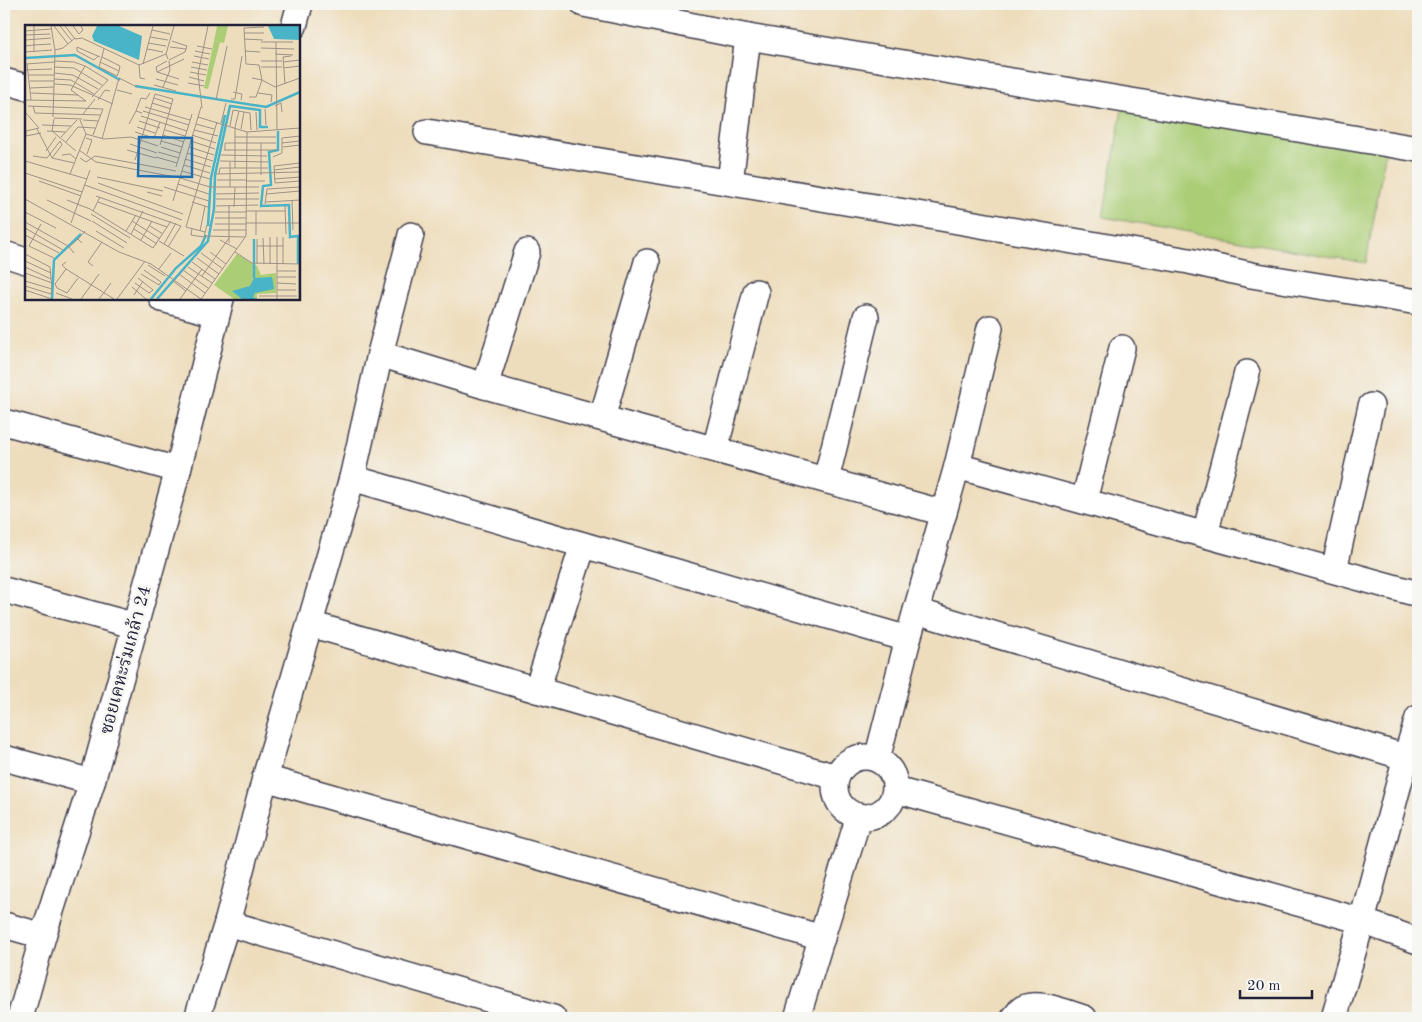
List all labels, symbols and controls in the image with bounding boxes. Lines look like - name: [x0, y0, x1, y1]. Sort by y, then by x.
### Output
- inset map: [25, 25, 300, 300]
- street label: ซอยเคหะร่มเกล้า 24: [96, 583, 154, 736]
- scale bar: [1240, 967, 1312, 999]
- text: 20 m: [1247, 979, 1281, 994]

